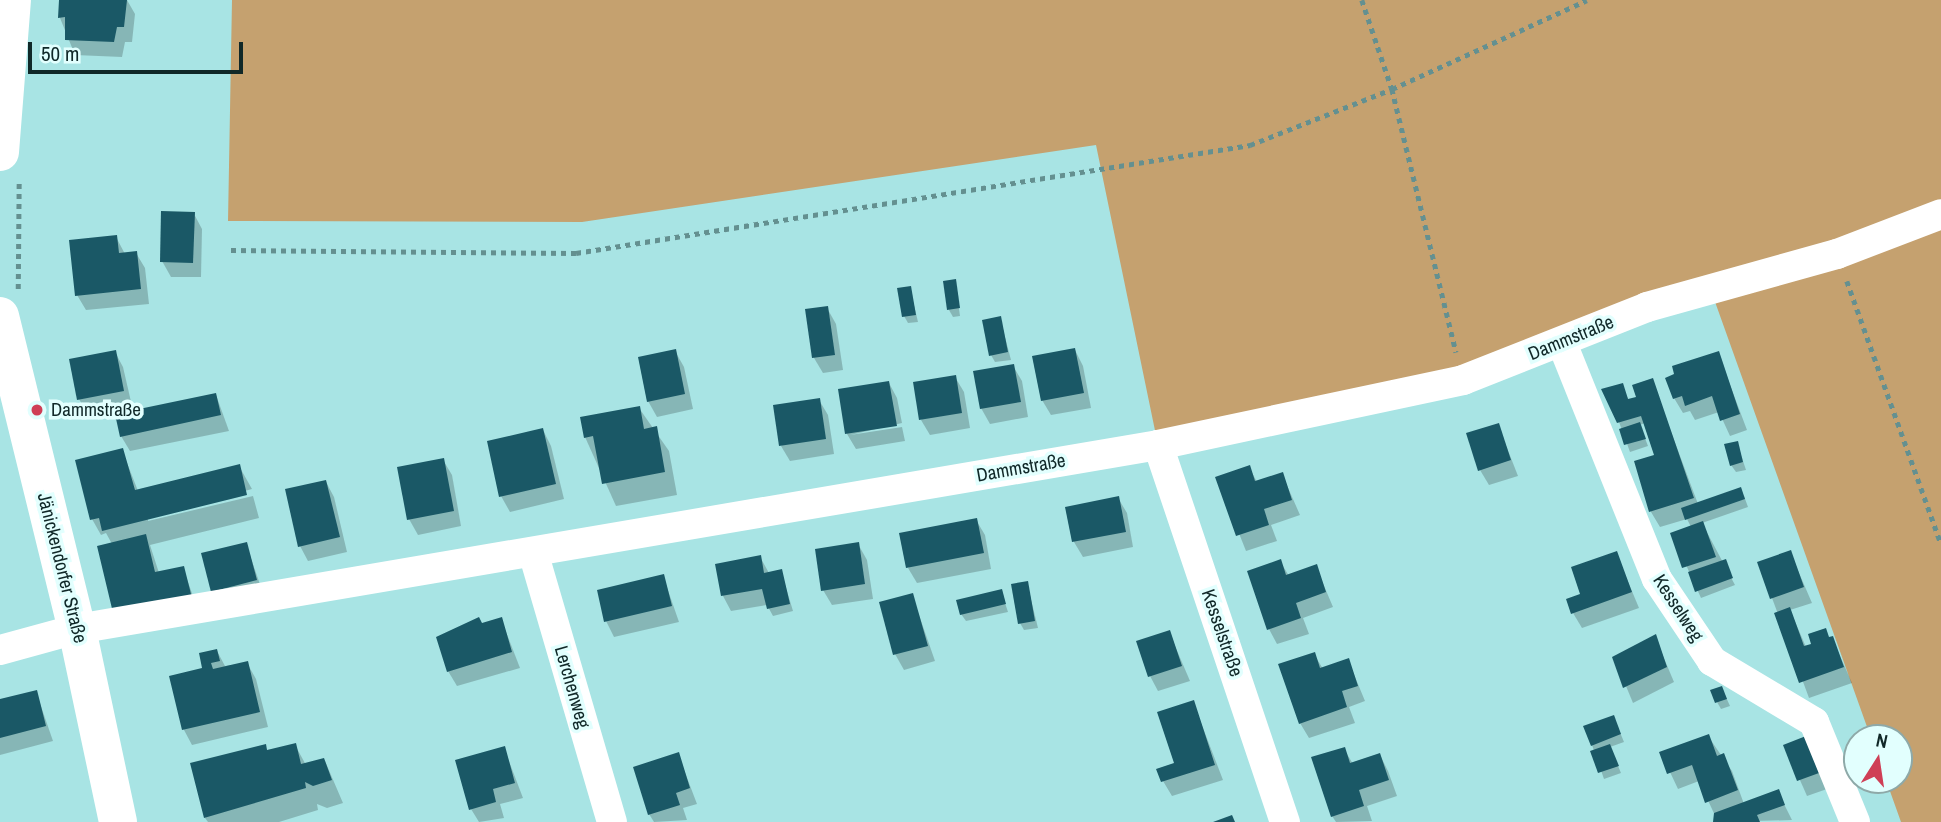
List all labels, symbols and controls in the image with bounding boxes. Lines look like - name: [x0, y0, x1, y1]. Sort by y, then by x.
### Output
- scale bar: [32, 28, 247, 72]
- text: 50 m: [41, 39, 79, 68]
- street label: Dammstraße: [1525, 311, 1617, 365]
- place label: Dammstraße: [51, 399, 141, 421]
- marker: Dammstraße: [29, 402, 45, 418]
- street label: Dammstraße: [975, 449, 1067, 487]
- street label: Jänickendorfer Straße: [32, 490, 92, 646]
- street label: Kesselweg: [1648, 570, 1708, 646]
- street label: Kesselstraße: [1196, 586, 1248, 680]
- street label: Lerchenweg: [549, 643, 595, 731]
- north arrow: [1843, 724, 1913, 794]
- text: N: [1874, 727, 1890, 754]

